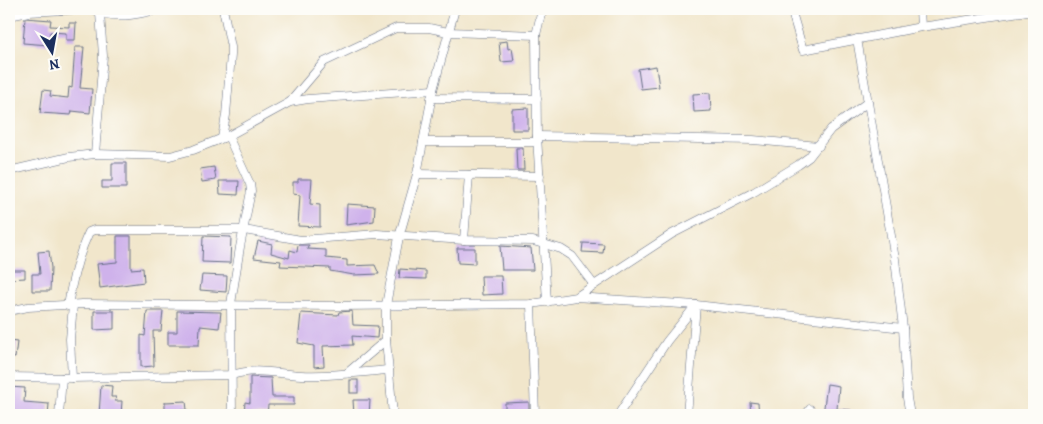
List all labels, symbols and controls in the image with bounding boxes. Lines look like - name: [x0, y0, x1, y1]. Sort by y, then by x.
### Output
- north arrow: [28, 28, 78, 78]
- text: N: [48, 54, 61, 75]

